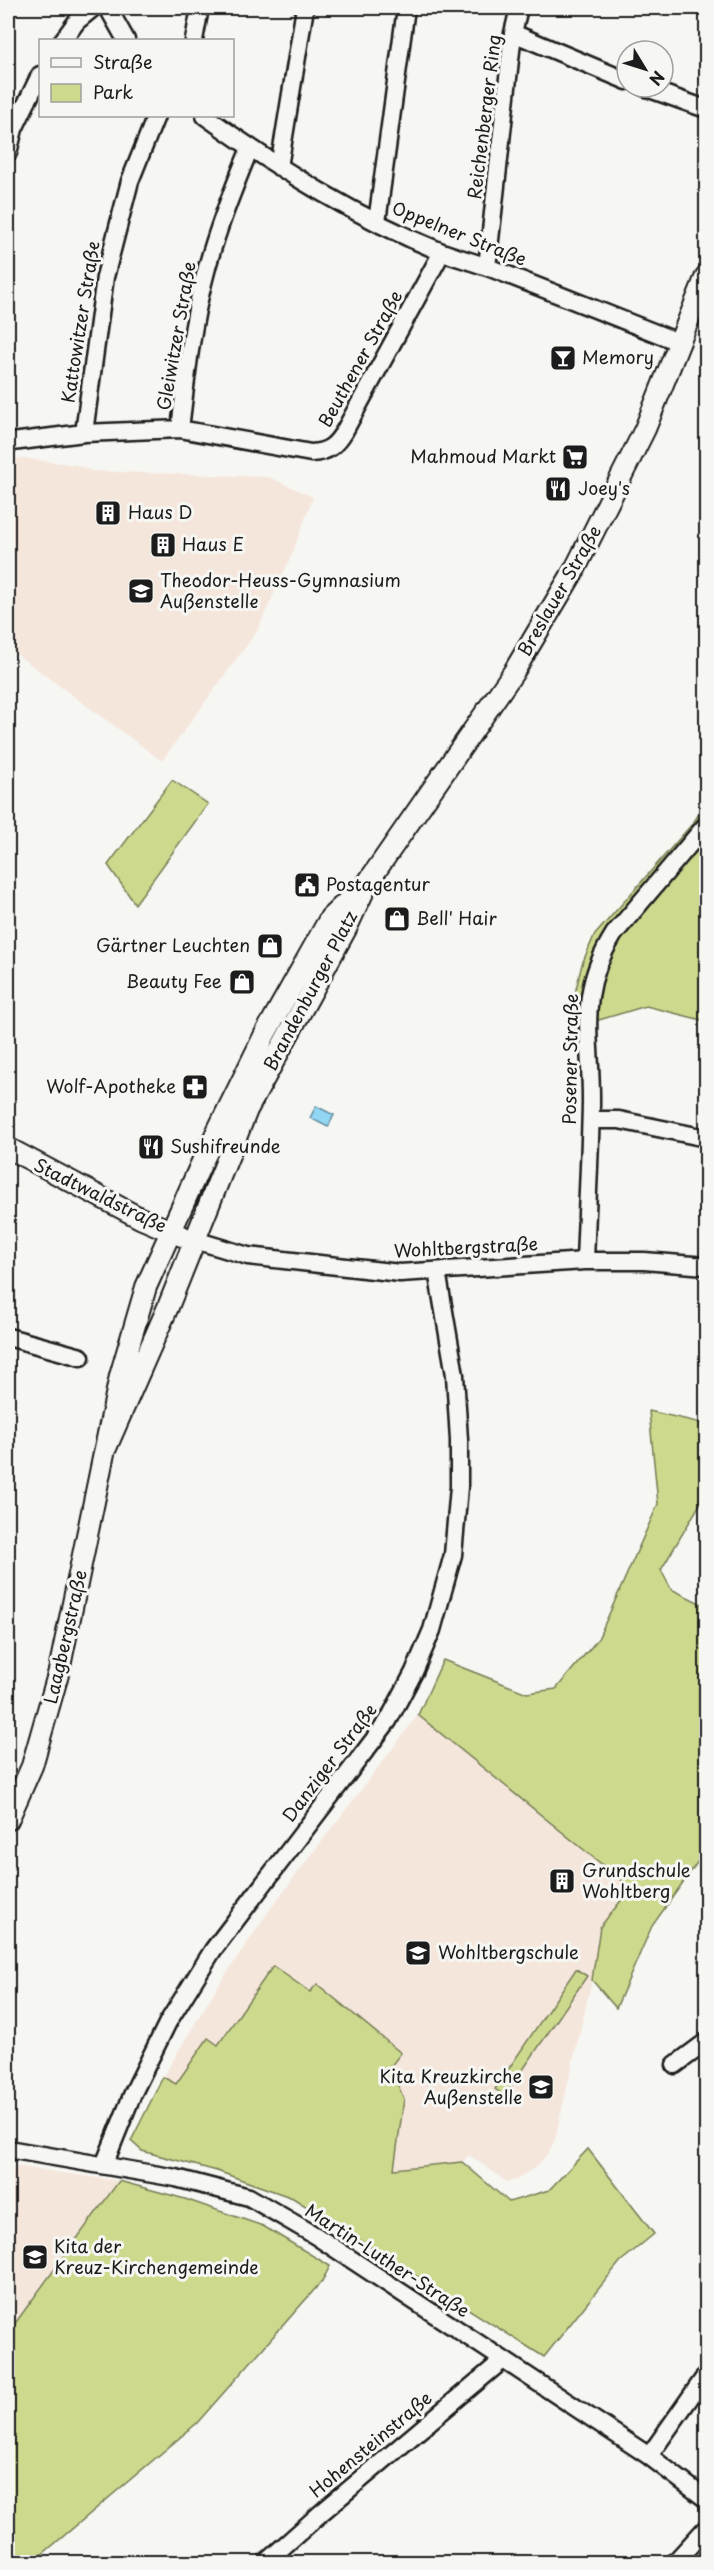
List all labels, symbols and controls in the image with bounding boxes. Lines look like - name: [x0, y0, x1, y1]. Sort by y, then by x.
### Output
- street label: Reichenberger Ring: [460, 33, 507, 201]
- legend: [39, 39, 234, 117]
- north arrow: [615, 39, 675, 99]
- text: Straße: [93, 48, 153, 75]
- text: N: [644, 66, 671, 91]
- text: Park: [93, 78, 133, 105]
- street label: Oppelner Straße: [388, 193, 531, 272]
- street label: Kattowitzer Straße: [53, 239, 106, 405]
- street label: Gleiwitzer Straße: [149, 259, 202, 412]
- street label: Beuthener Straße: [311, 285, 409, 432]
- bar icon: Memory: [548, 343, 578, 373]
- place label: Memory: [582, 343, 654, 370]
- place label: Mahmoud Markt: [410, 442, 556, 469]
- supermarket icon: Mahmoud Markt: [560, 442, 590, 472]
- restaurant icon: Joey's: [543, 474, 573, 504]
- place label: Joey's: [578, 474, 630, 501]
- building icon: Haus D: [93, 498, 123, 528]
- place label: Haus D: [128, 498, 193, 525]
- street label: Breslauer Straße: [510, 520, 607, 661]
- building icon: Haus E: [148, 530, 178, 560]
- place label: Haus E: [182, 530, 244, 557]
- place label: Theodor-Heuss-Gymnasium Außenstelle: [160, 566, 401, 614]
- school or university icon: Theodor-Heuss-Gymnasium Außenstelle: [126, 576, 156, 606]
- public building icon: Postagentur: [292, 870, 322, 900]
- place label: Postagentur: [326, 870, 430, 897]
- shop icon: Bell' Hair: [382, 904, 412, 934]
- place label: Bell' Hair: [416, 904, 497, 931]
- street label: Brandenburger Platz: [256, 905, 363, 1075]
- place label: Gärtner Leuchten: [96, 931, 250, 958]
- shop icon: Gärtner Leuchten: [255, 931, 285, 961]
- place label: Beauty Fee: [126, 967, 222, 994]
- shop icon: Beauty Fee: [227, 967, 257, 997]
- street label: Posener Straße: [555, 993, 584, 1125]
- place label: Wolf-Apotheke: [46, 1072, 176, 1099]
- pharmacy icon: Wolf-Apotheke: [180, 1072, 210, 1102]
- restaurant icon: Sushifreunde: [136, 1132, 166, 1162]
- place label: Sushifreunde: [170, 1132, 281, 1159]
- street label: Stadtwaldstraße: [30, 1151, 172, 1239]
- street label: Wohltbergstraße: [393, 1229, 539, 1264]
- street label: Laagbergstraße: [36, 1567, 93, 1706]
- street label: Danziger Straße: [275, 1697, 382, 1827]
- place label: Grundschule Wohltberg: [582, 1856, 691, 1904]
- building icon: Grundschule Wohltberg: [547, 1866, 577, 1896]
- school or university icon: Wohltbergschule: [403, 1938, 433, 1968]
- place label: Wohltbergschule: [438, 1938, 579, 1965]
- place label: Kita Kreuzkirche Außenstelle: [379, 2062, 522, 2110]
- school or university icon: Kita Kreuzkirche Außenstelle: [526, 2072, 556, 2102]
- street label: Martin-Luther-Straße: [300, 2196, 475, 2323]
- place label: Kita der Kreuz-Kirchengemeinde: [54, 2232, 259, 2280]
- school or university icon: Kita der Kreuz-Kirchengemeinde: [20, 2242, 50, 2272]
- street label: Hohensteinstraße: [303, 2384, 437, 2503]

